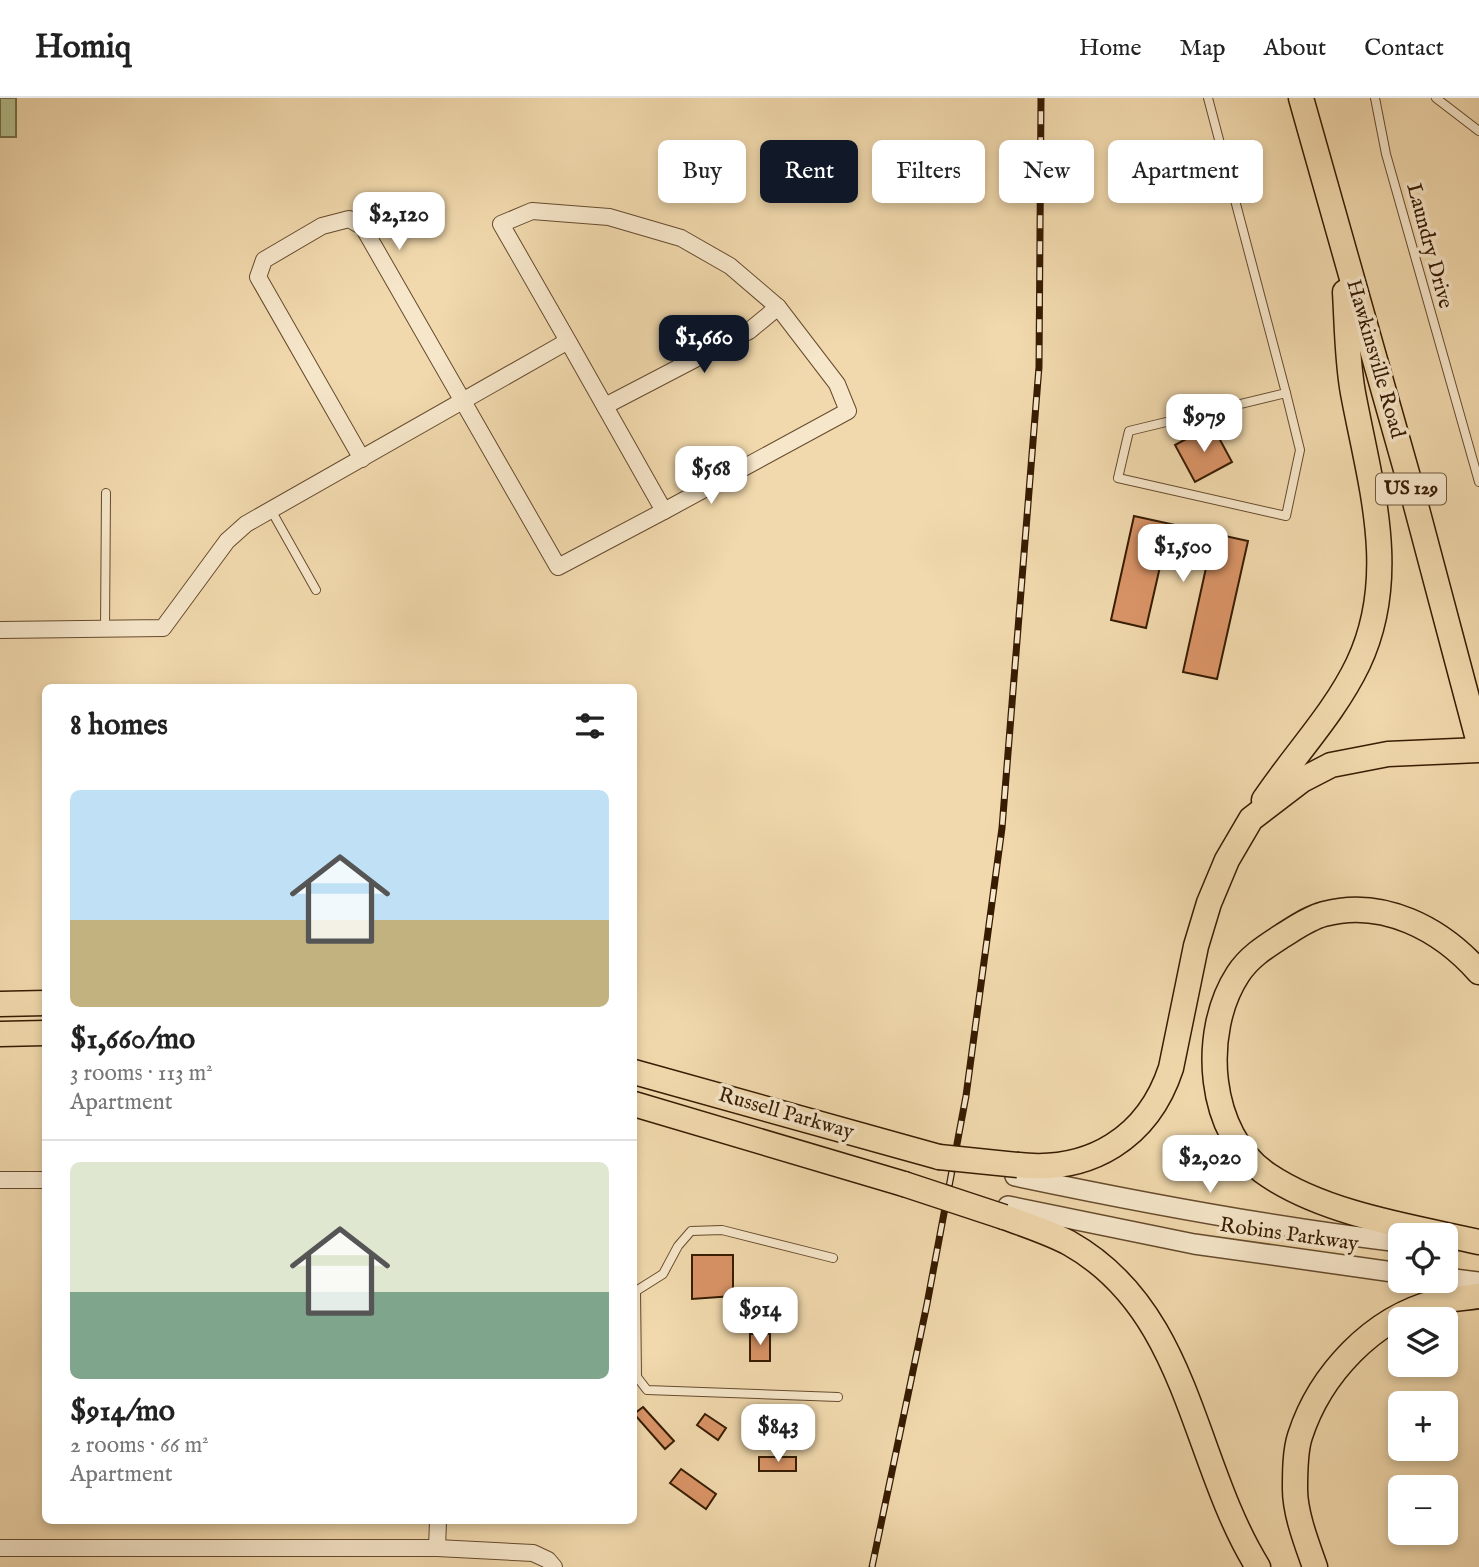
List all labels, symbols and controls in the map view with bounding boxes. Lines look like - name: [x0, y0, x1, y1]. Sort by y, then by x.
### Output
- text: Homiq: [35, 27, 131, 69]
- text: Home: [1079, 33, 1142, 64]
- text: Map: [1180, 33, 1226, 64]
- text: About: [1264, 33, 1326, 64]
- text: Contact: [1364, 33, 1444, 64]
- chip: Buy: [658, 140, 746, 203]
- chip: Rent: [760, 140, 858, 203]
- chip: Filters: [872, 140, 985, 203]
- chip: New: [999, 140, 1094, 203]
- chip: Apartment: [1108, 140, 1263, 203]
- street label: Laundry Drive: [1399, 180, 1459, 312]
- pin: $2,120: [342, 192, 456, 252]
- text: $2,120: [369, 200, 429, 229]
- street label: Hawkinsville Road: [1339, 277, 1411, 442]
- pin: $1,660: [647, 316, 761, 375]
- text: $1,660: [675, 323, 733, 352]
- pin: $979: [1163, 394, 1245, 454]
- text: $979: [1182, 402, 1226, 431]
- pin: $568: [670, 446, 752, 506]
- text: $568: [691, 454, 731, 483]
- road number: US 129: [1376, 474, 1446, 504]
- pin: $1,500: [1126, 524, 1240, 584]
- text: $1,500: [1154, 532, 1212, 561]
- text: 8 homes: [70, 707, 168, 745]
- icon: filters: [571, 707, 609, 745]
- icon: home: [277, 836, 403, 962]
- text: $1,660/mo: [70, 1021, 195, 1059]
- text: 3 rooms · 113 m²: [70, 1059, 213, 1088]
- street label: Russell Parkway: [715, 1082, 858, 1146]
- text: Apartment: [70, 1088, 173, 1117]
- pin: $2,020: [1153, 1136, 1267, 1195]
- text: $2,020: [1178, 1143, 1242, 1172]
- icon: home: [277, 1208, 403, 1334]
- street label: Robins Parkway: [1218, 1212, 1361, 1258]
- map controls: [1388, 1223, 1458, 1545]
- button: locate: [1388, 1223, 1458, 1293]
- pin: $914: [719, 1288, 801, 1347]
- text: $914: [739, 1295, 781, 1324]
- button: layers: [1388, 1307, 1458, 1377]
- button: +: [1388, 1391, 1458, 1461]
- text: $914/mo: [70, 1393, 175, 1431]
- pin: $843: [737, 1404, 819, 1464]
- text: $843: [757, 1412, 799, 1441]
- text: 2 rooms · 66 m²: [70, 1431, 209, 1460]
- text: Apartment: [70, 1460, 173, 1489]
- button: −: [1388, 1475, 1458, 1545]

